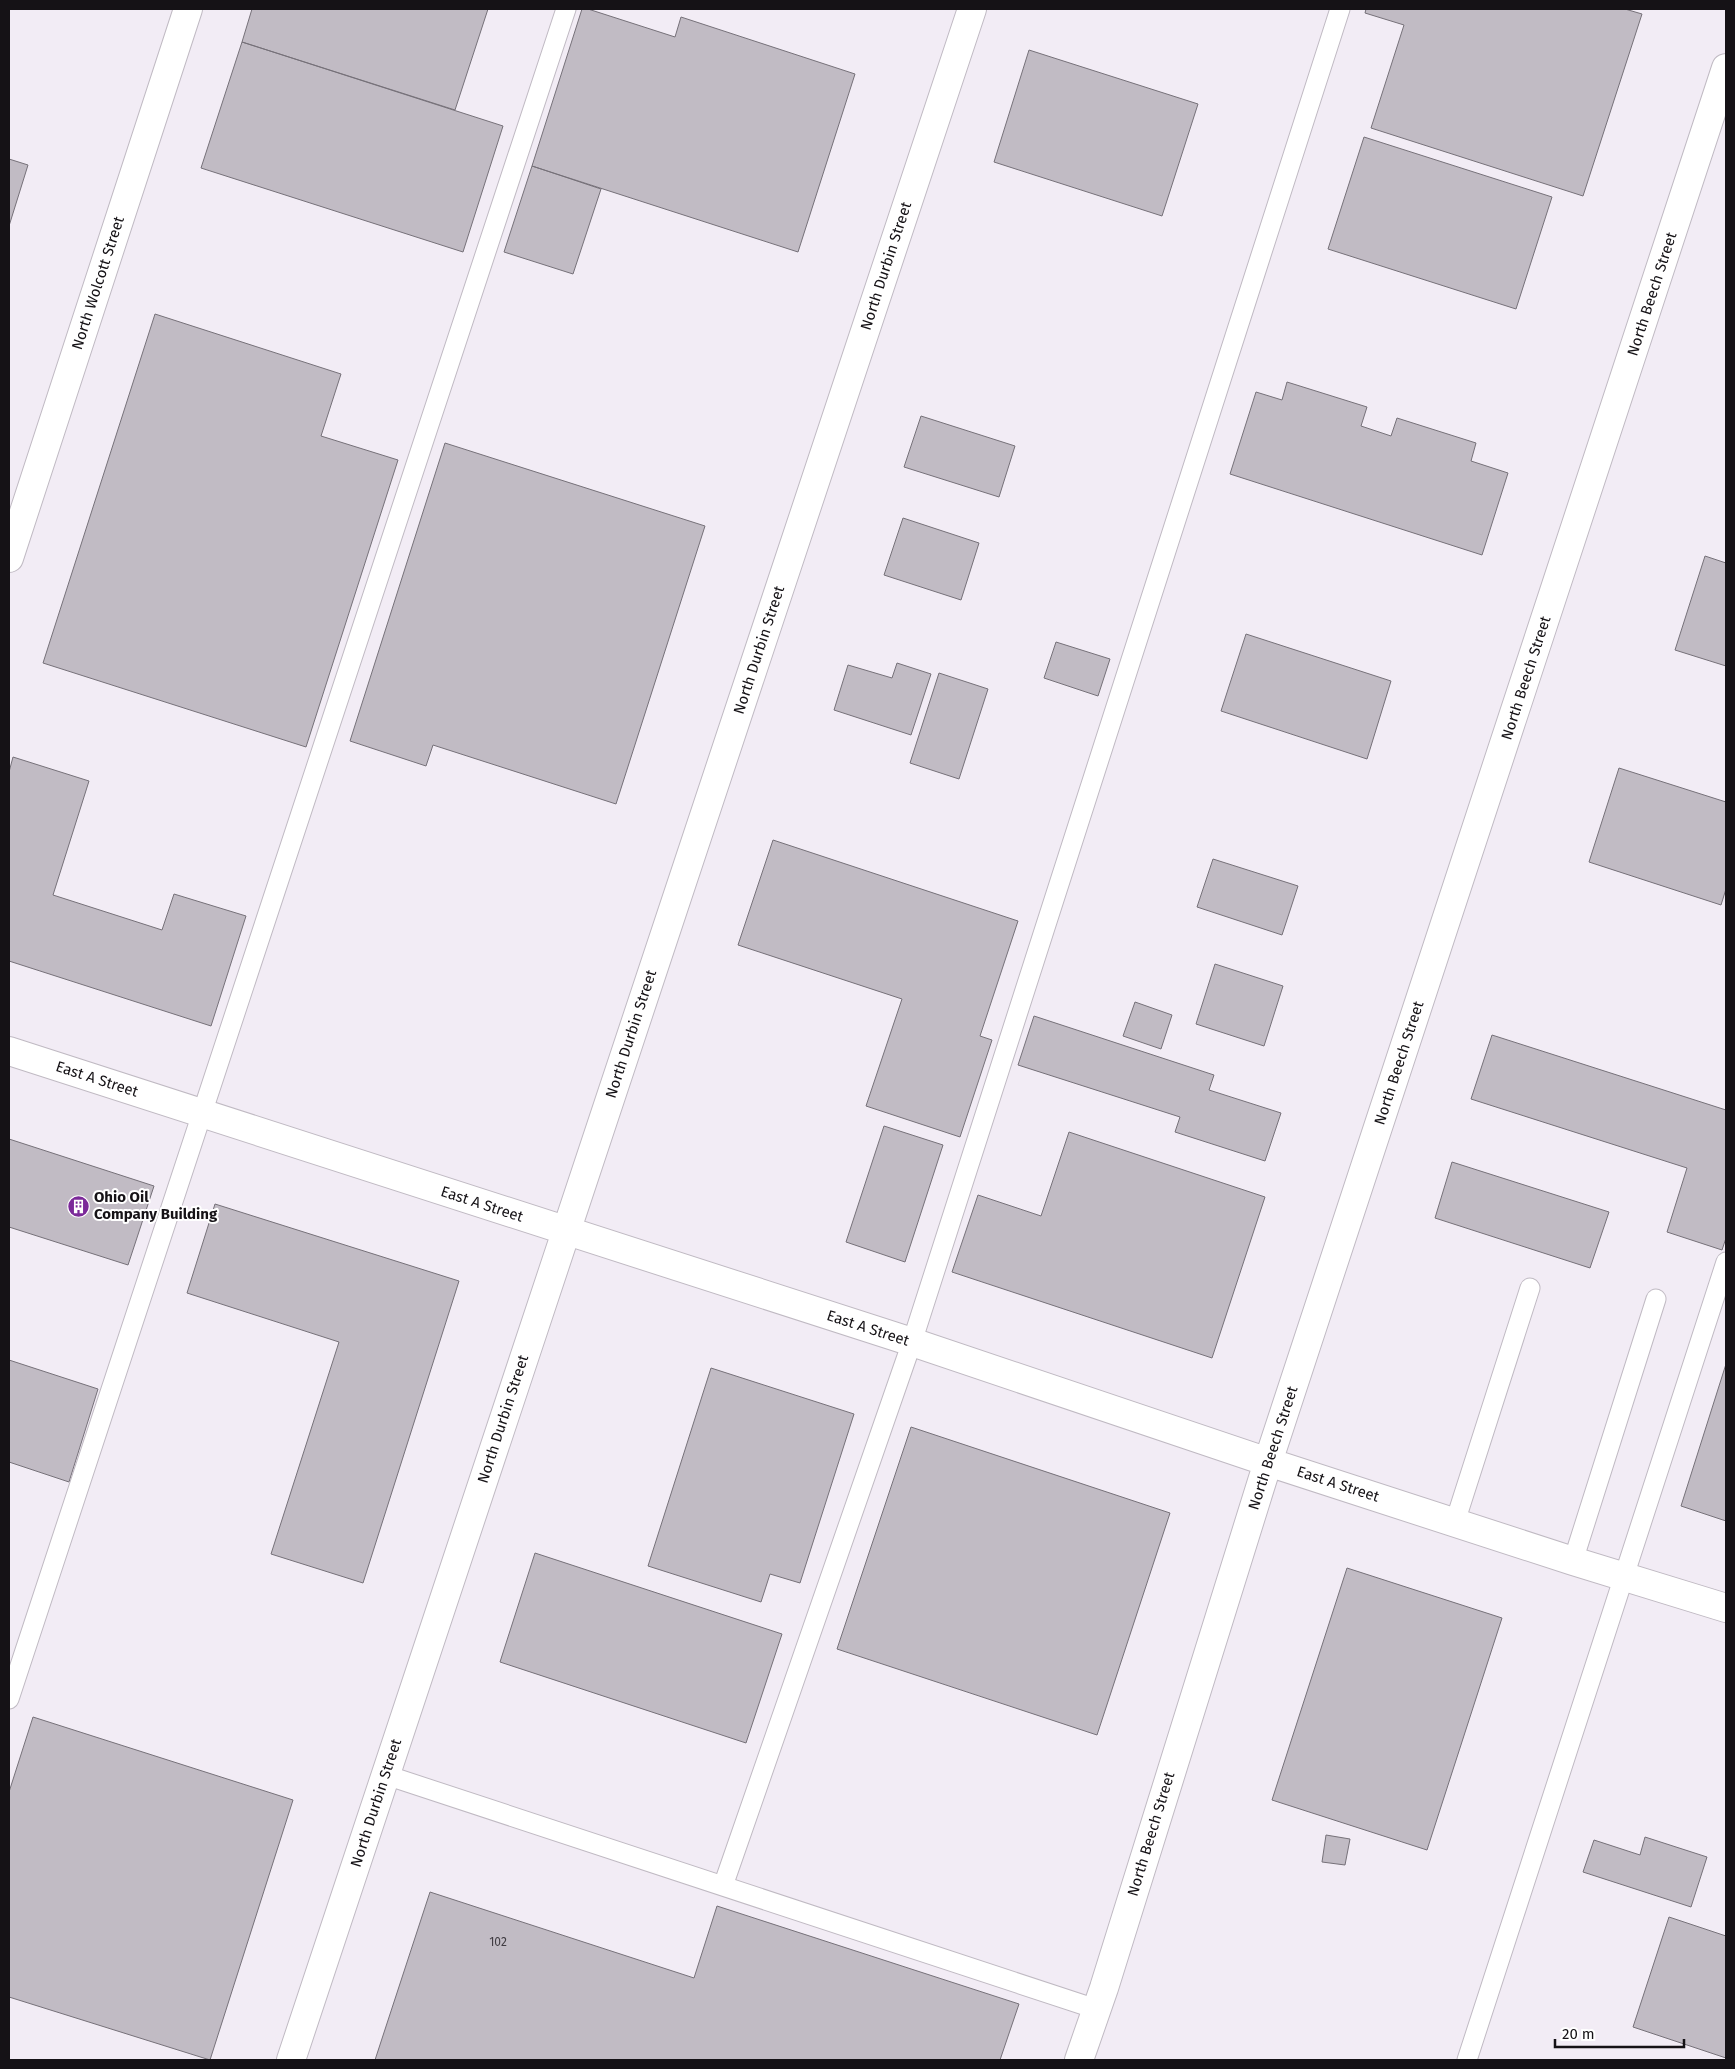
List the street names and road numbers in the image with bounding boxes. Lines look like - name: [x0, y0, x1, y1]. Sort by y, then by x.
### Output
- street label: North Durbin Street: [857, 199, 915, 332]
- street label: North Wolcott Street: [68, 213, 128, 352]
- street label: North Beech Street: [1623, 229, 1681, 358]
- street label: North Durbin Street: [730, 583, 788, 716]
- street label: North Beech Street: [1497, 613, 1555, 742]
- street label: North Durbin Street: [602, 967, 660, 1100]
- street label: North Beech Street: [1370, 998, 1428, 1127]
- street label: East A Street: [54, 1057, 141, 1101]
- street label: East A Street: [439, 1182, 526, 1226]
- street label: East A Street: [825, 1306, 912, 1350]
- street label: North Durbin Street: [474, 1352, 532, 1485]
- street label: North Beech Street: [1244, 1383, 1302, 1512]
- street label: East A Street: [1295, 1462, 1382, 1506]
- street label: North Durbin Street: [347, 1736, 405, 1869]
- street label: North Beech Street: [1124, 1769, 1179, 1898]

